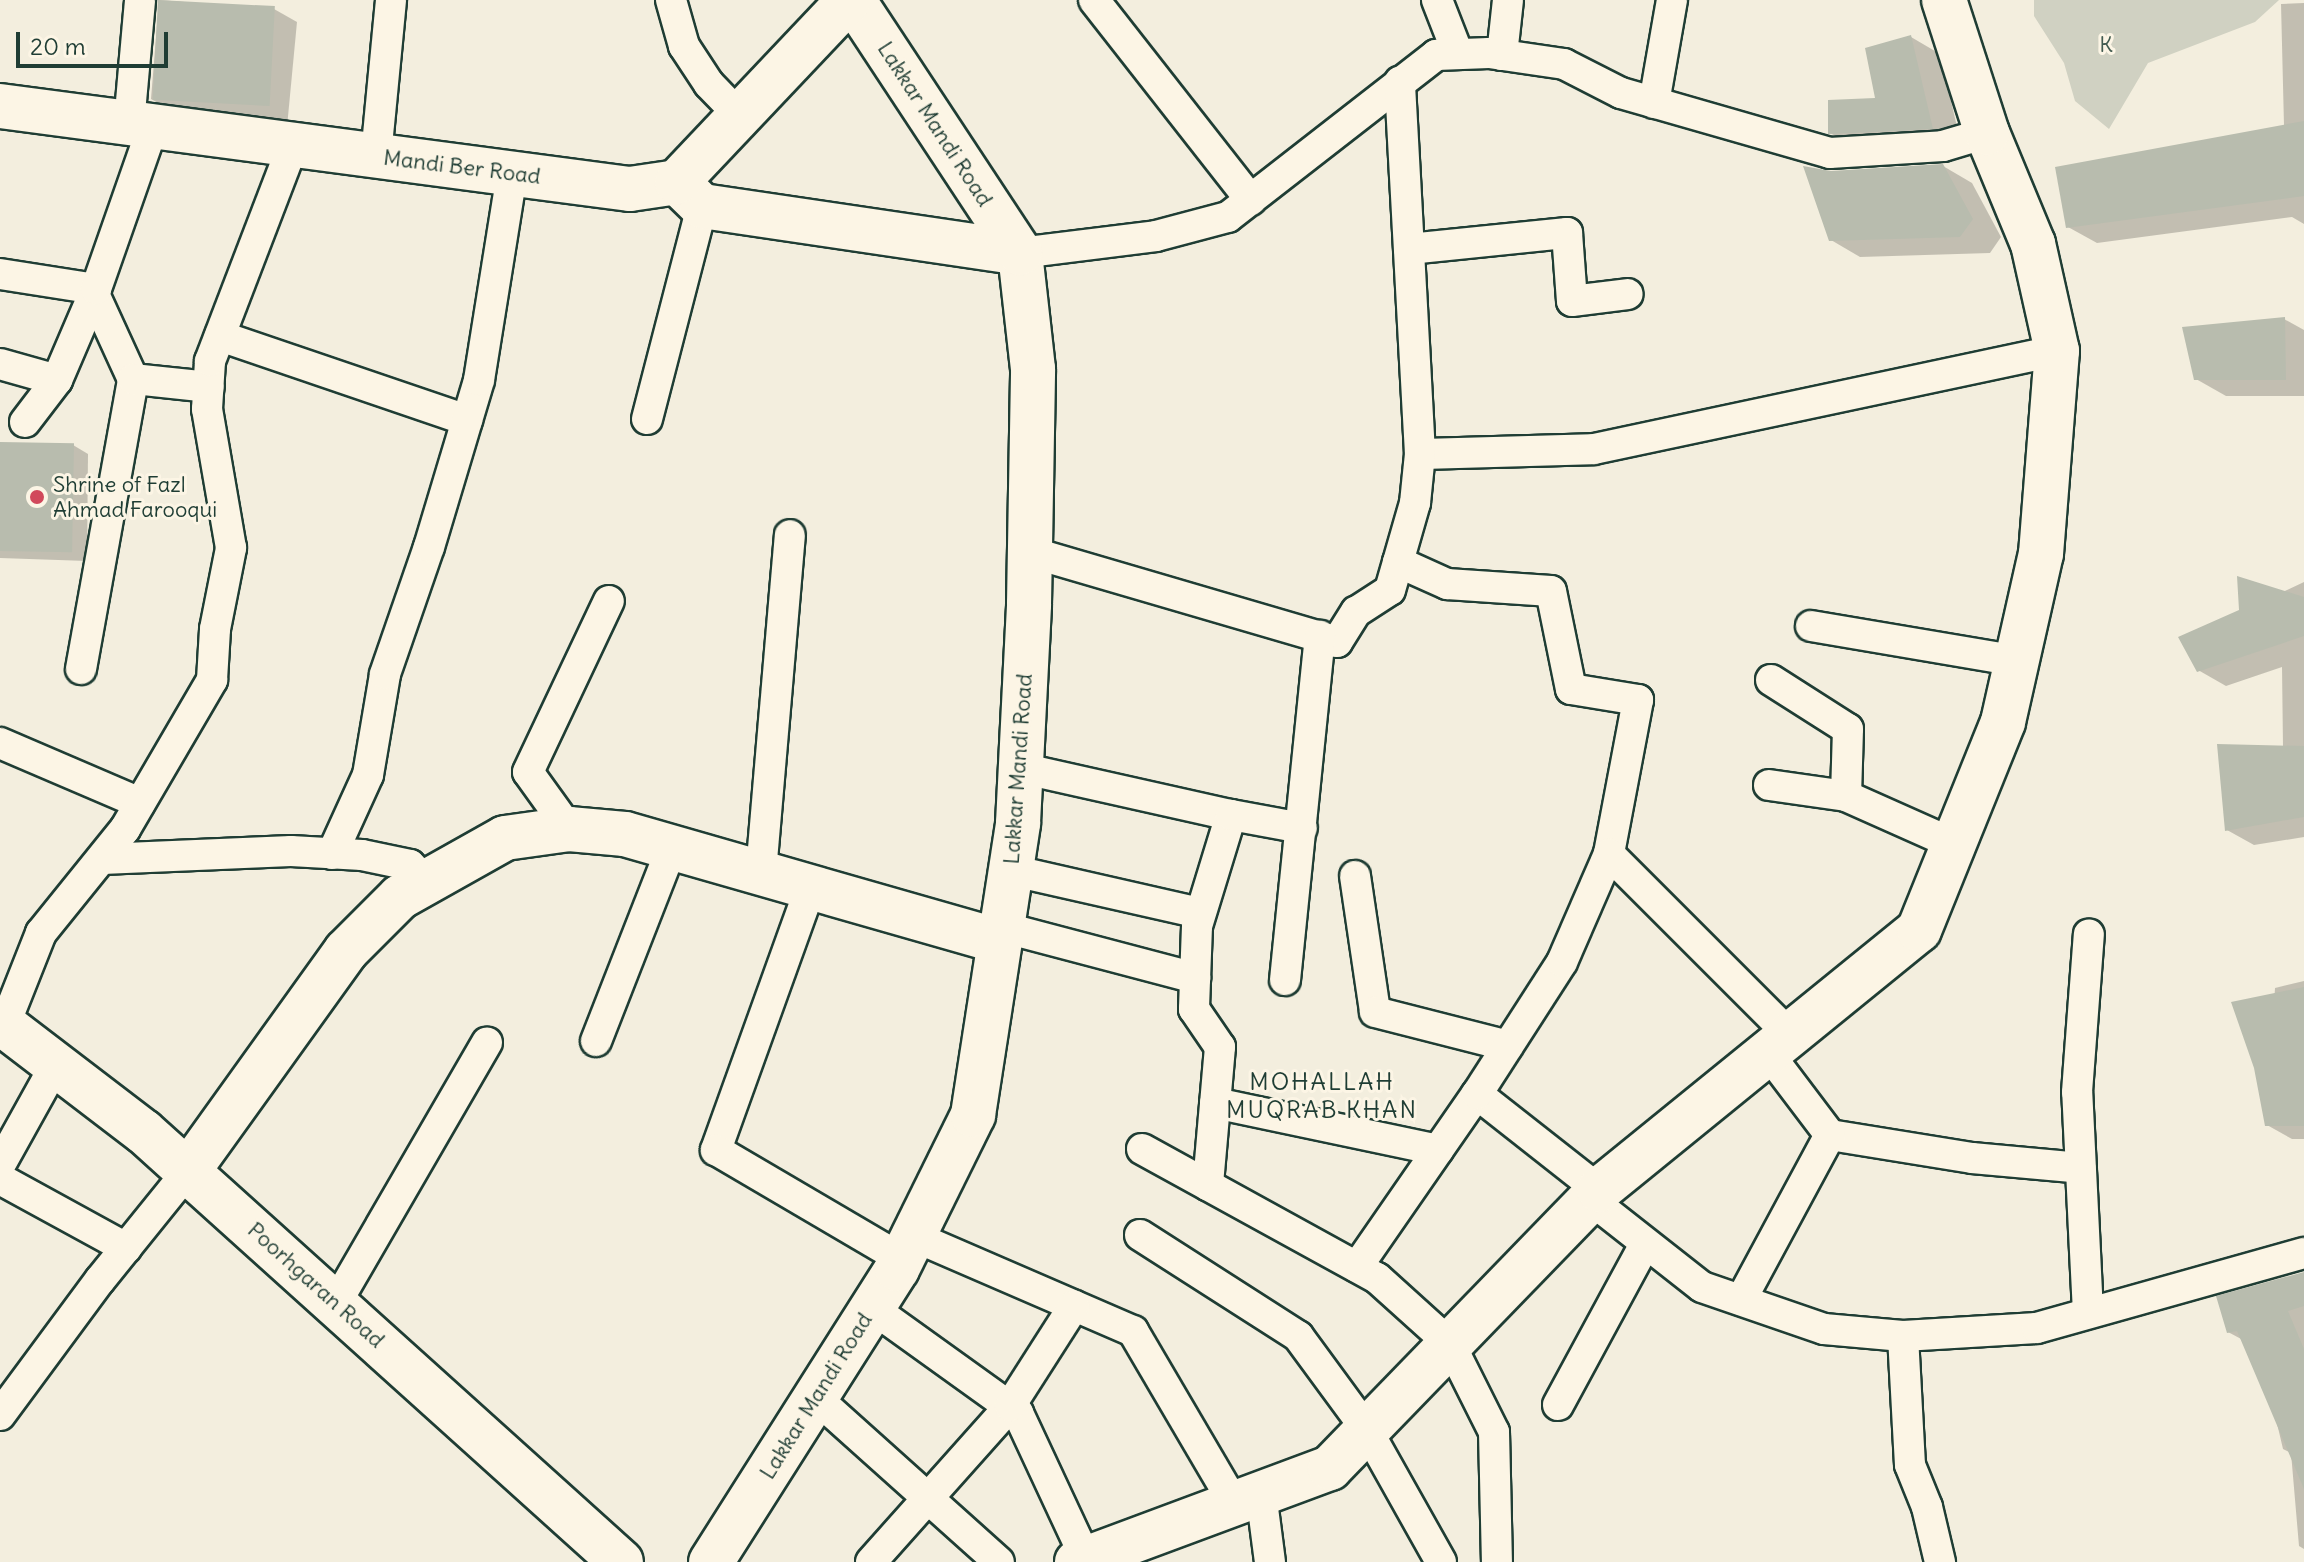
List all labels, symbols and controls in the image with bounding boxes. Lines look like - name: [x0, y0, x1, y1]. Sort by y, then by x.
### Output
- scale bar: [20, 16, 172, 66]
- text: 20 m: [30, 31, 86, 61]
- park label: K: [2099, 32, 2113, 58]
- street label: Lakkar Mandi Road: [872, 37, 998, 211]
- street label: Mandi Ber Road: [382, 144, 542, 190]
- place label: Shrine of Fazl Ahmad Farooqui: [53, 471, 217, 522]
- marker: Shrine of Fazl Ahmad Farooqui: [28, 488, 46, 506]
- street label: Lakkar Mandi Road: [998, 673, 1038, 865]
- district label: MOHALLAH MUQRAB KHAN: [1226, 1068, 1418, 1124]
- street label: Poorhgaran Road: [242, 1217, 390, 1353]
- street label: Lakkar Mandi Road: [754, 1308, 878, 1484]

